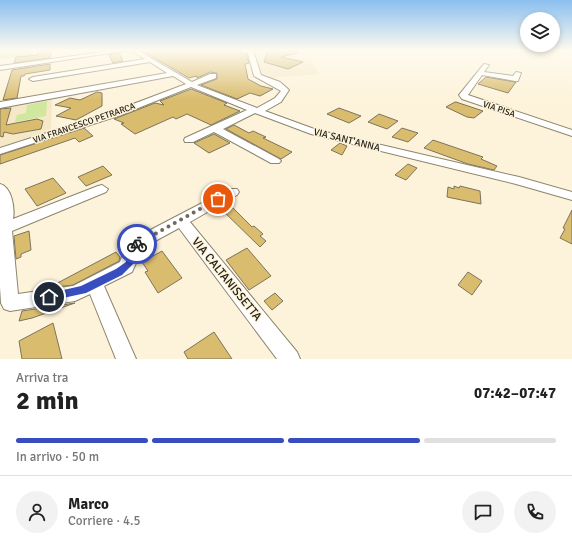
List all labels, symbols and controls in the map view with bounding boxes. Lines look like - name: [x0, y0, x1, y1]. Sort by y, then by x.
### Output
- map controls: [520, 12, 560, 52]
- button: layers: [520, 12, 560, 52]
- street label: VIA PISA: [481, 99, 517, 120]
- street label: VIA FRANCESCO PETRARCA: [32, 101, 137, 146]
- street label: VIA SANT'ANNA: [312, 126, 381, 154]
- pin: [201, 182, 235, 216]
- icon: bag: [207, 188, 229, 210]
- courier: [117, 224, 157, 264]
- icon: bike: [126, 233, 148, 255]
- street label: VIA CALTANISSETTA: [188, 235, 265, 325]
- pin: [32, 280, 66, 314]
- icon: home: [38, 286, 60, 308]
- text: Arriva tra: [16, 370, 68, 386]
- text: 07:42–07:47: [474, 384, 556, 402]
- text: 2 min: [16, 385, 79, 417]
- text: In arrivo · 50 m: [16, 449, 99, 465]
- button: person: [16, 491, 58, 533]
- button: chat: [462, 491, 504, 533]
- button: phone: [514, 491, 556, 533]
- text: Marco: [68, 495, 109, 513]
- text: Corriere · 4.5: [68, 513, 141, 529]

